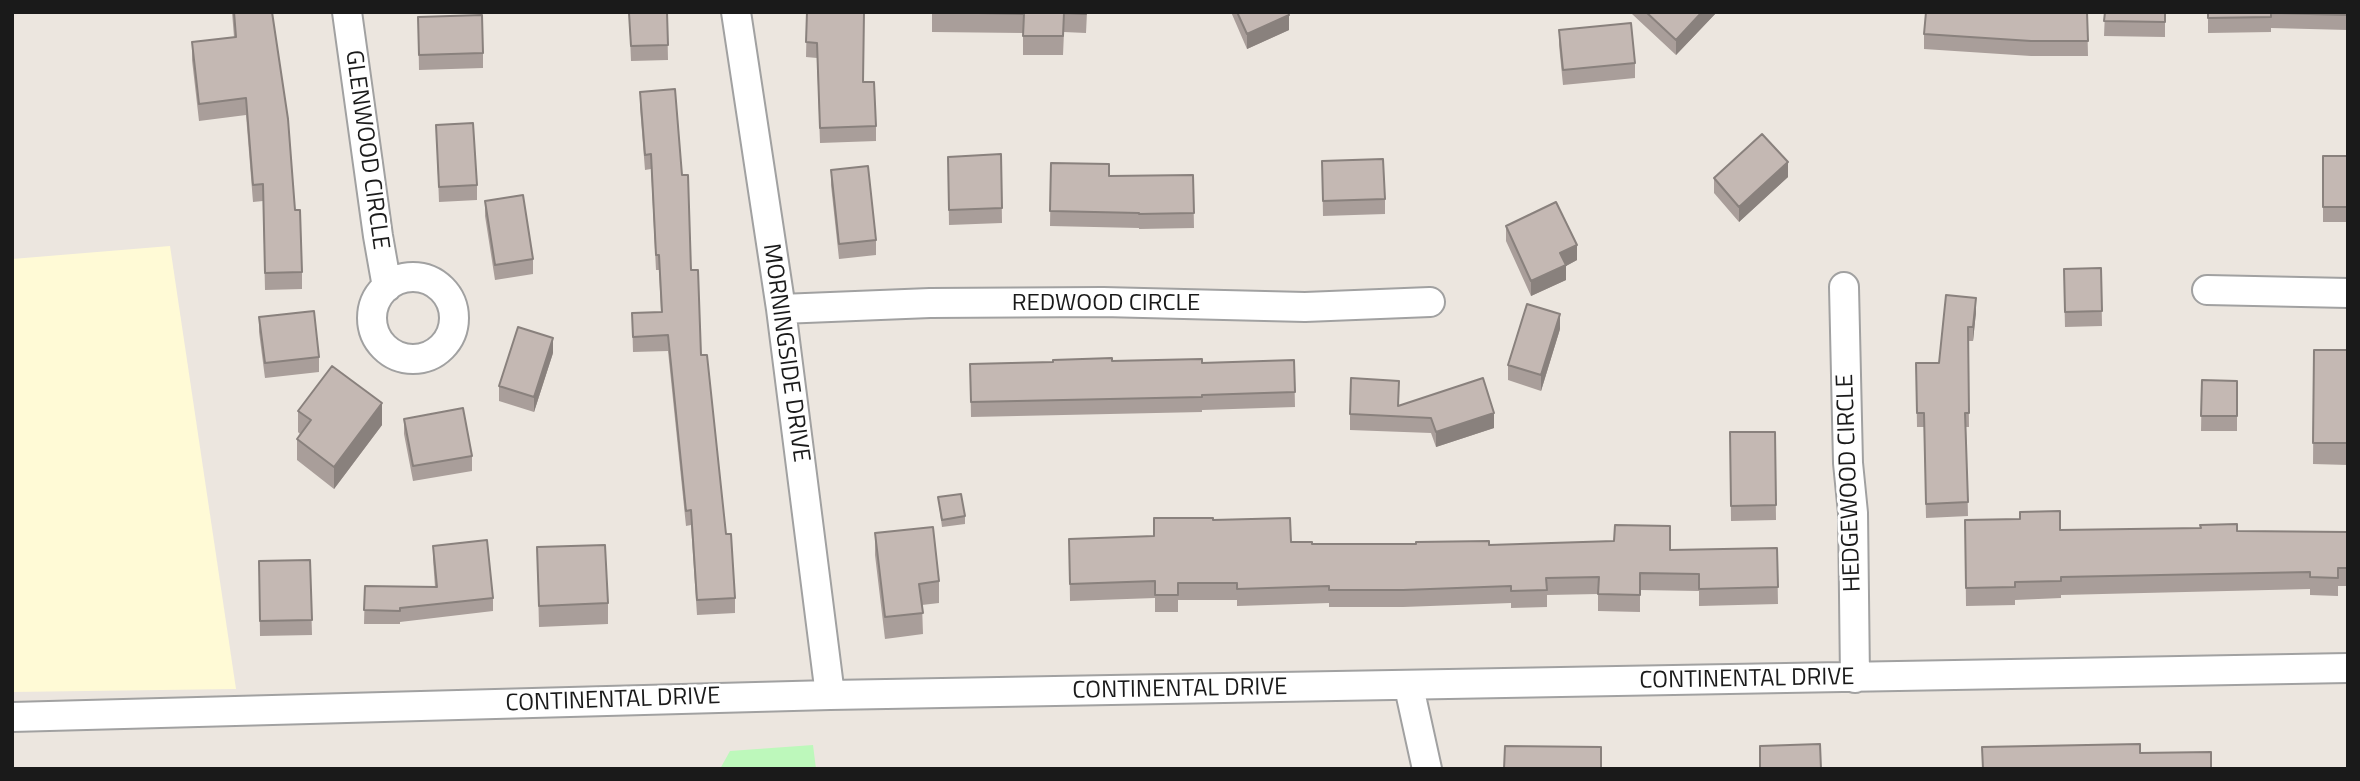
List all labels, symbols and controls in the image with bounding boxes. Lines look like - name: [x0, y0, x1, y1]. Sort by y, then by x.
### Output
- street label: GLENWOOD CIRCLE: [338, 48, 394, 252]
- street label: MORNINGSIDE DRIVE: [755, 242, 815, 464]
- street label: REDWOOD CIRCLE: [1012, 290, 1200, 318]
- street label: HEDGEWOOD CIRCLE: [1832, 373, 1868, 593]
- street label: CONTINENTAL DRIVE: [1639, 664, 1855, 696]
- street label: CONTINENTAL DRIVE: [1072, 674, 1288, 706]
- street label: CONTINENTAL DRIVE: [505, 683, 721, 719]

